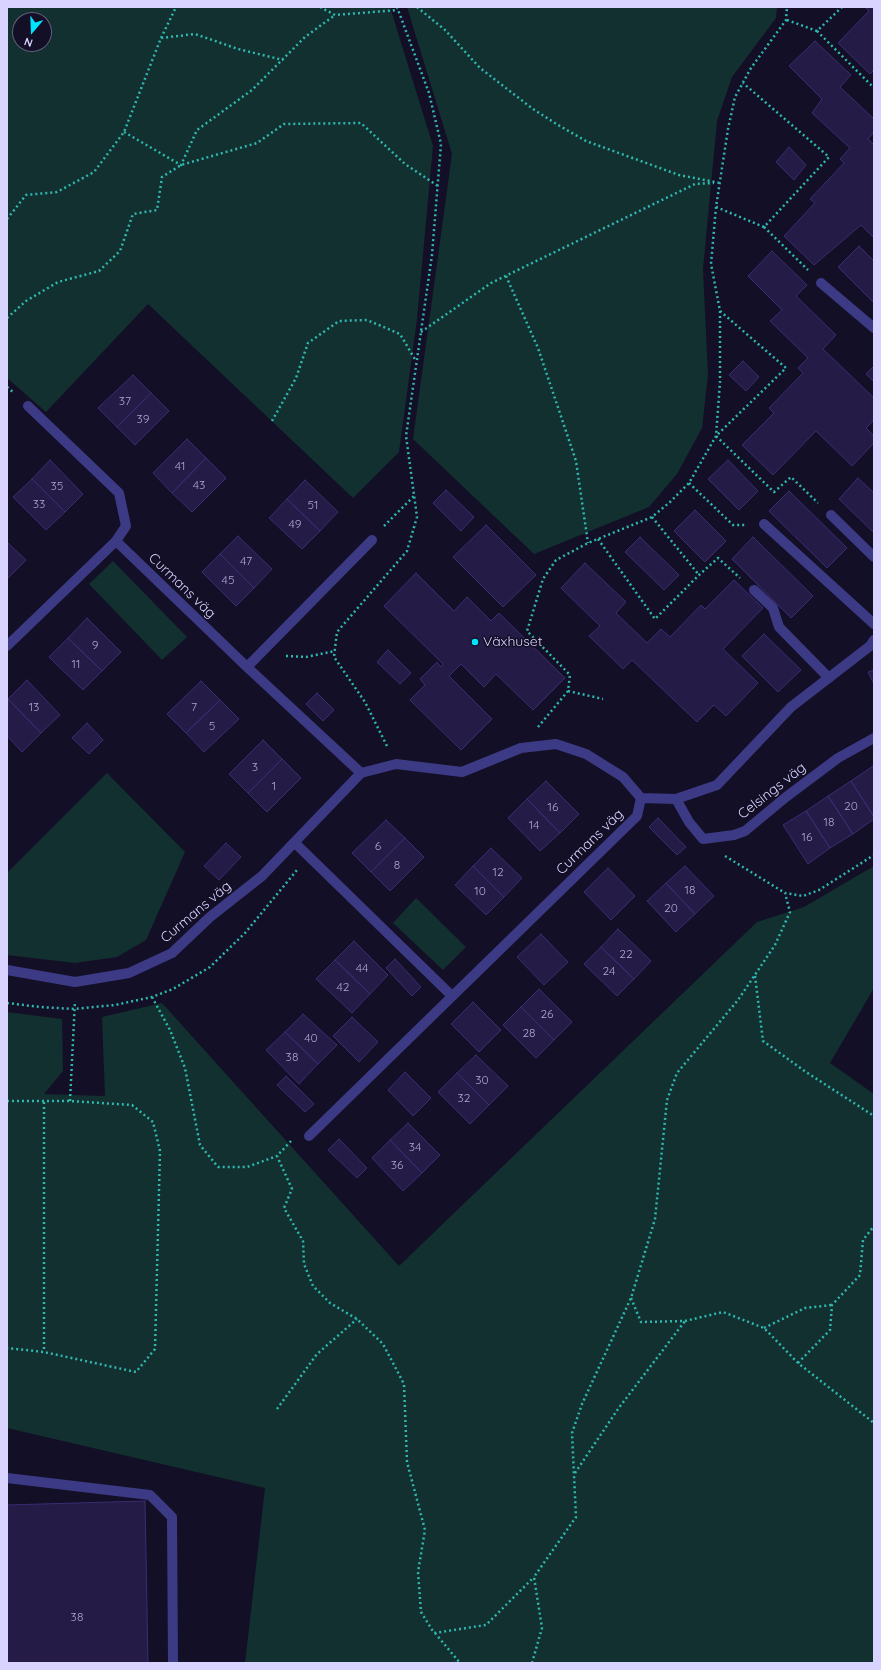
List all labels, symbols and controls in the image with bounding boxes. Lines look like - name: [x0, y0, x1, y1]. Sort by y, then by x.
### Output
- north arrow: [12, 12, 52, 52]
- text: N: [22, 34, 35, 50]
- house number: 37: [119, 394, 131, 408]
- house number: 39: [137, 412, 149, 426]
- house number: 41: [175, 459, 185, 473]
- house number: 43: [193, 478, 205, 492]
- house number: 35: [51, 479, 63, 493]
- house number: 33: [33, 497, 45, 511]
- house number: 51: [308, 498, 318, 512]
- house number: 49: [289, 517, 301, 531]
- street label: Curmans väg: [145, 550, 219, 622]
- house number: 47: [240, 554, 252, 568]
- house number: 45: [222, 573, 234, 587]
- place label: Växhuset: [483, 634, 543, 650]
- marker: Växhuset: [470, 637, 480, 647]
- house number: 9: [92, 638, 98, 652]
- house number: 11: [72, 657, 80, 671]
- house number: 13: [29, 700, 39, 714]
- house number: 7: [191, 700, 197, 714]
- house number: 5: [209, 719, 215, 733]
- street label: Celsings väg: [735, 759, 809, 823]
- house number: 3: [252, 760, 258, 774]
- house number: 1: [272, 779, 276, 793]
- house number: 20: [844, 799, 858, 813]
- house number: 16: [548, 800, 558, 814]
- street label: Curmans väg: [553, 806, 627, 878]
- house number: 18: [824, 815, 834, 829]
- house number: 14: [529, 818, 539, 832]
- house number: 16: [802, 830, 812, 844]
- house number: 6: [375, 839, 381, 853]
- house number: 8: [394, 858, 400, 872]
- house number: 12: [492, 865, 504, 879]
- street label: Curmans väg: [157, 878, 235, 946]
- house number: 18: [685, 883, 695, 897]
- house number: 10: [474, 884, 486, 898]
- house number: 20: [664, 901, 678, 915]
- house number: 22: [619, 947, 633, 961]
- house number: 44: [356, 961, 368, 975]
- house number: 24: [603, 964, 615, 978]
- house number: 42: [337, 980, 349, 994]
- house number: 26: [540, 1007, 554, 1021]
- house number: 28: [522, 1026, 536, 1040]
- house number: 40: [304, 1031, 318, 1045]
- house number: 38: [286, 1050, 298, 1064]
- house number: 30: [475, 1073, 489, 1087]
- house number: 32: [458, 1091, 470, 1105]
- house number: 34: [409, 1140, 421, 1154]
- house number: 36: [391, 1158, 403, 1172]
- house number: 38: [71, 1610, 83, 1624]

